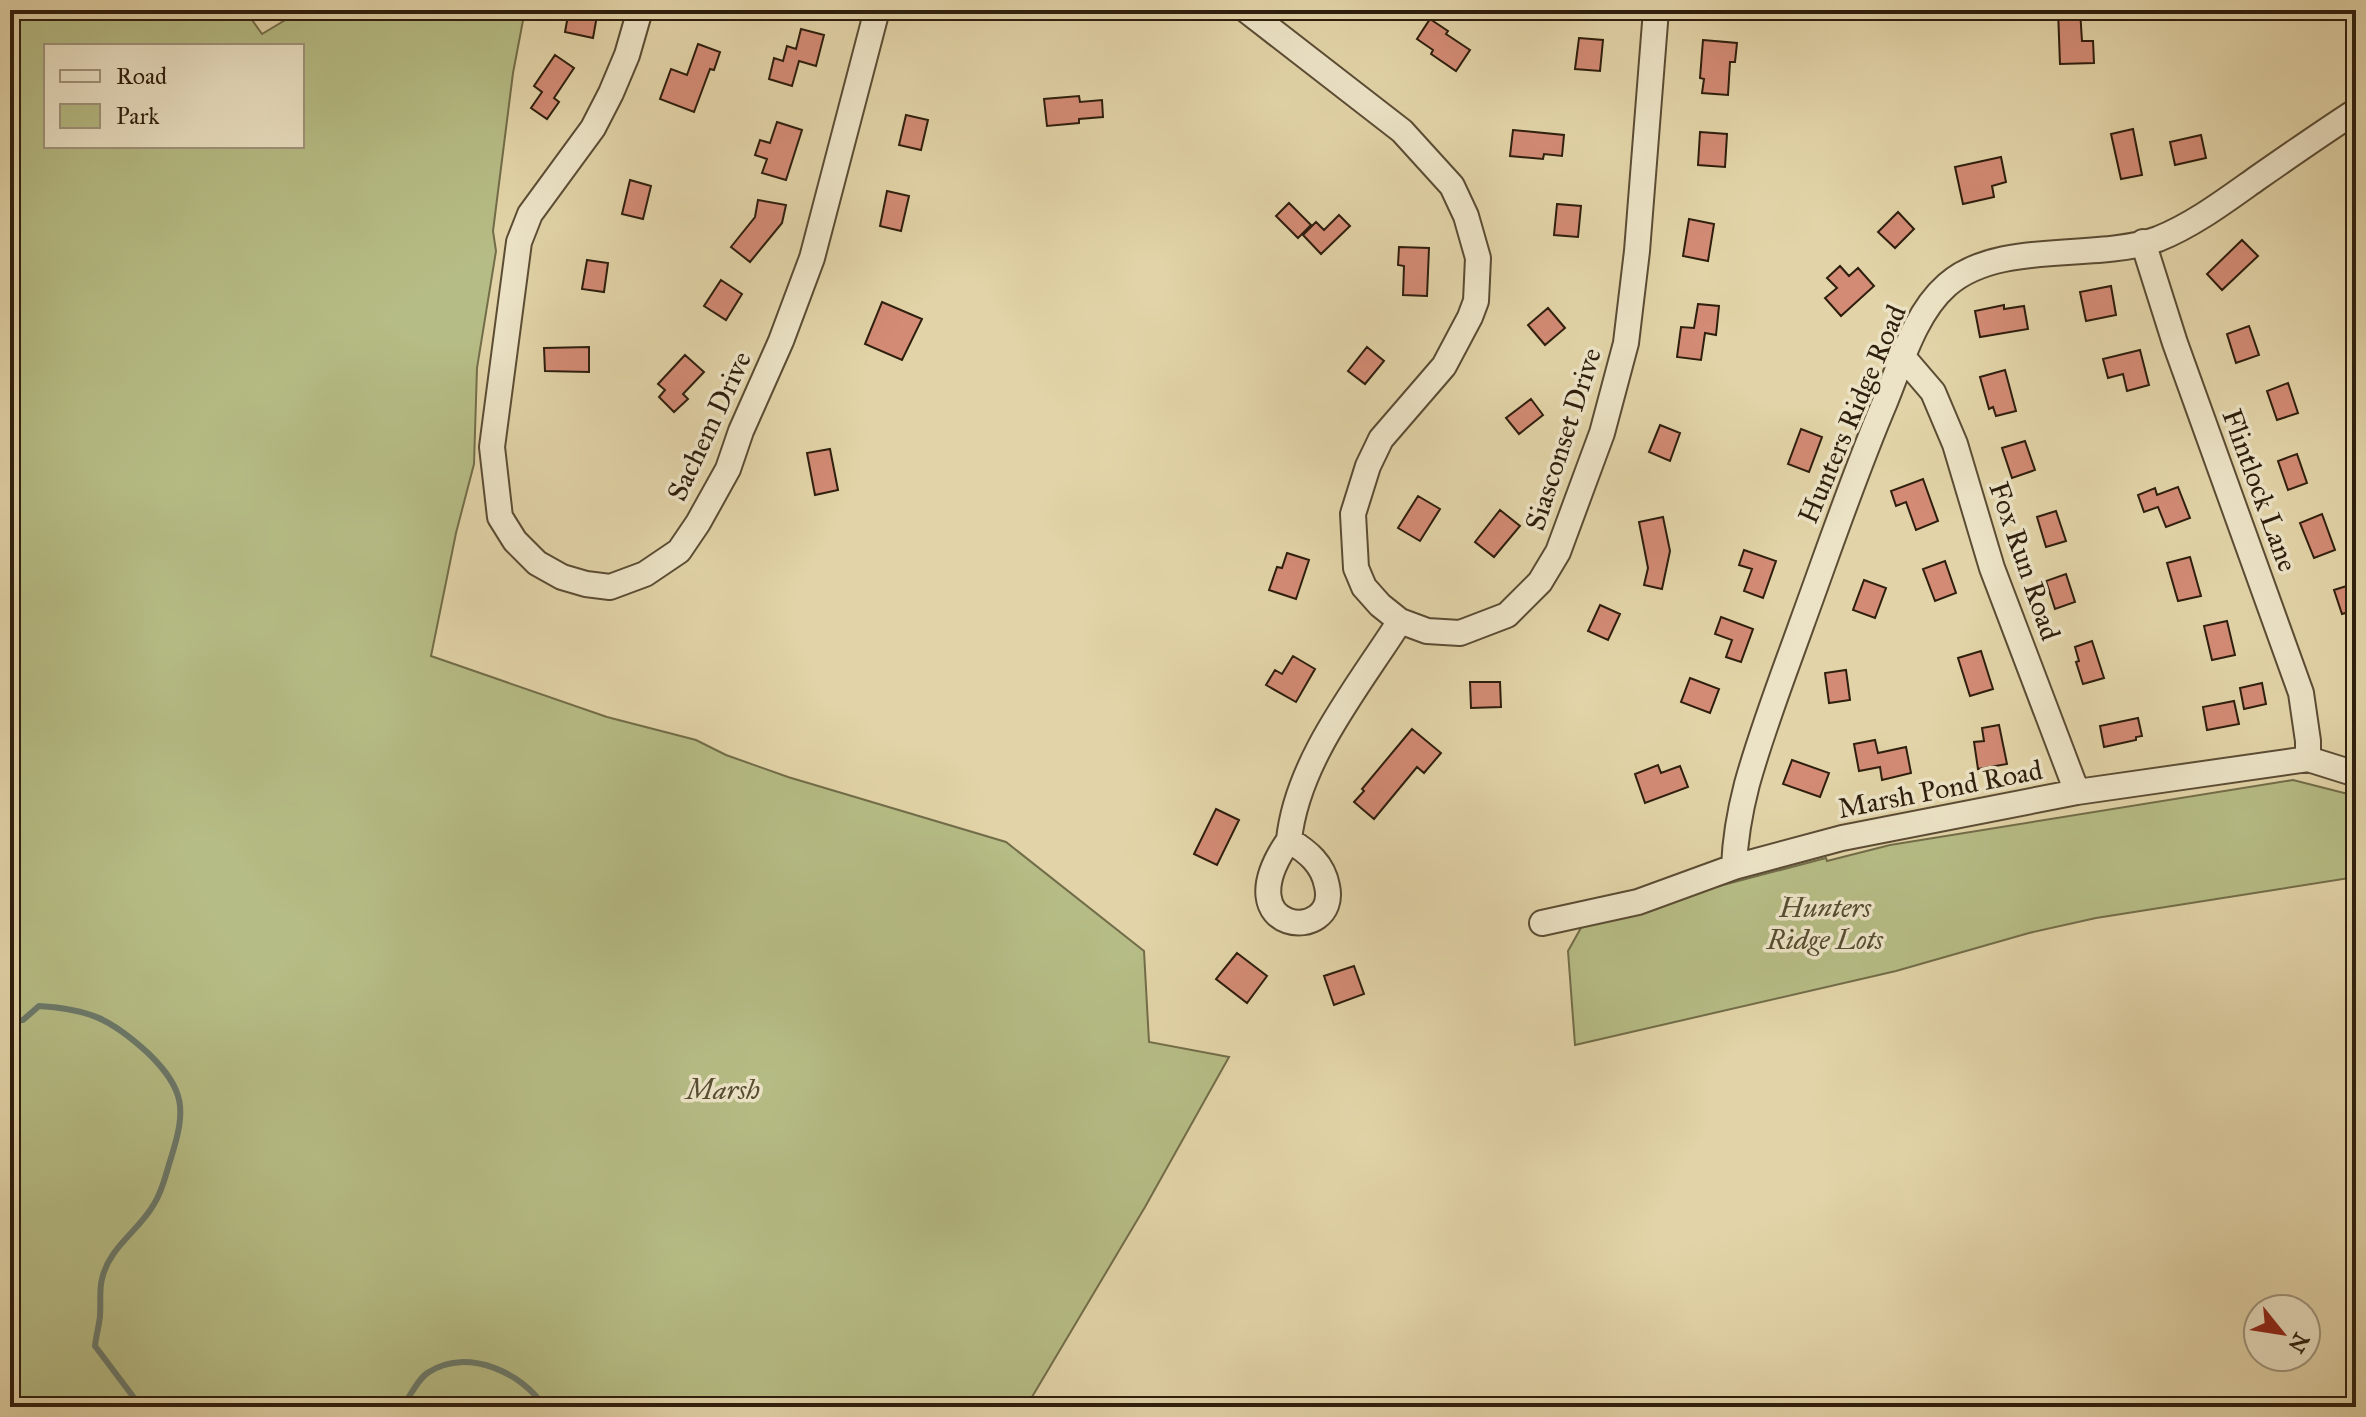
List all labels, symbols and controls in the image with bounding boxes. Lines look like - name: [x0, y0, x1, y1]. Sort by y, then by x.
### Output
- legend: [44, 44, 304, 148]
- text: Road: [116, 61, 167, 91]
- text: Park: [116, 101, 160, 131]
- street label: Hunters Ridge Road: [1790, 299, 1914, 529]
- street label: Siasconset Drive: [1517, 343, 1609, 535]
- street label: Sachem Drive: [659, 346, 759, 506]
- street label: Flintlock Lane: [2214, 404, 2306, 576]
- street label: Fox Run Road: [1982, 477, 2068, 645]
- street label: Marsh Pond Road: [1835, 752, 2045, 826]
- park label: Hunters Ridge Lots: [1766, 890, 1884, 957]
- park label: Marsh: [683, 1072, 760, 1107]
- north arrow: [2242, 1293, 2322, 1373]
- text: N: [2282, 1328, 2315, 1358]

